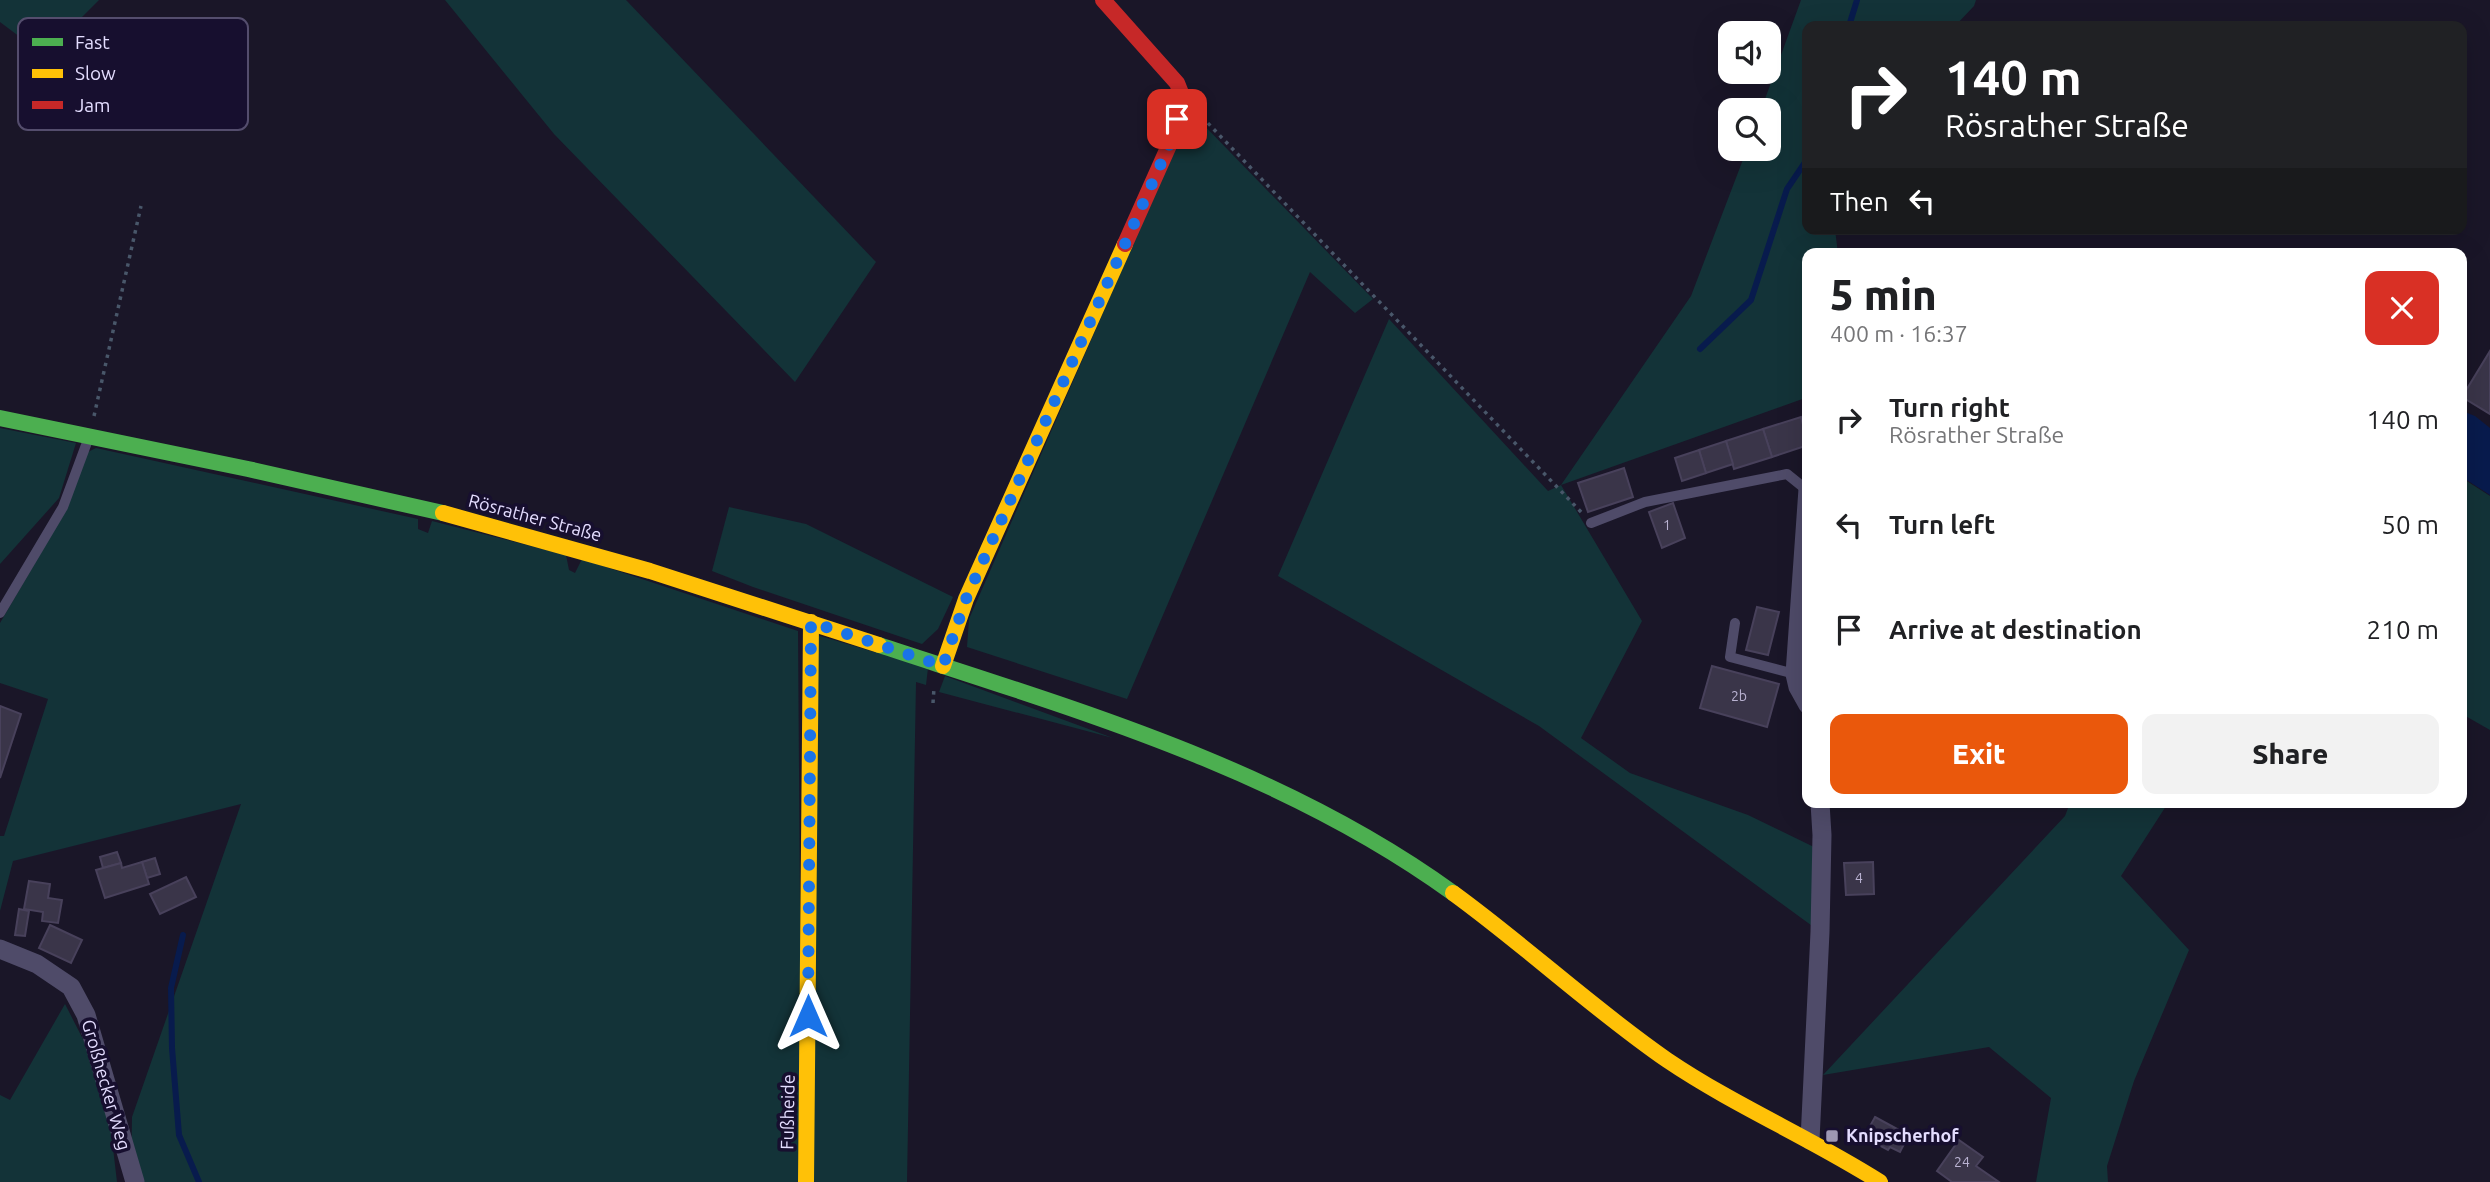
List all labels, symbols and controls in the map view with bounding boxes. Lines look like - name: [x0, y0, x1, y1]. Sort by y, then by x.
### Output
- legend: [18, 18, 248, 130]
- map controls: [1718, 21, 1781, 161]
- button: sound: [1718, 21, 1781, 84]
- text: Fast: [75, 31, 110, 53]
- icon: right: [1830, 49, 1921, 140]
- text: 140 m: [1945, 49, 2082, 104]
- text: Slow: [75, 62, 116, 84]
- pin: [1147, 89, 1207, 149]
- text: Jam: [75, 94, 111, 116]
- button: search: [1718, 98, 1781, 161]
- icon: arrive: [1158, 100, 1196, 138]
- text: Rösrather Straße: [1945, 107, 2189, 143]
- icon: left: [1903, 182, 1941, 220]
- text: Then: [1830, 187, 1889, 216]
- text: 5 min: [1830, 271, 1937, 318]
- button: close: [2365, 271, 2439, 345]
- text: 400 m · 16:37: [1830, 321, 1968, 346]
- text: Turn right: [1889, 393, 2010, 422]
- icon: right: [1830, 401, 1868, 439]
- text: 140 m: [2367, 405, 2439, 434]
- text: Rösrather Straße: [1889, 422, 2064, 447]
- street label: Rösrather Straße: [466, 490, 604, 544]
- icon: left: [1830, 506, 1868, 544]
- text: Turn left: [1889, 510, 1995, 539]
- text: 50 m: [2381, 510, 2439, 539]
- house number: 1: [1663, 517, 1671, 533]
- icon: arrive: [1830, 611, 1868, 649]
- text: Arrive at destination: [1889, 615, 2142, 644]
- text: 210 m: [2367, 615, 2439, 644]
- house number: 2b: [1731, 688, 1747, 704]
- button: Exit: [1830, 714, 2128, 794]
- button: Share: [2142, 714, 2439, 794]
- house number: 4: [1855, 870, 1863, 886]
- position arrow: [771, 979, 845, 1053]
- street label: Großhecker Weg: [79, 1017, 135, 1152]
- street label: Fußheide: [776, 1074, 798, 1150]
- place label: Knipscherhof: [1846, 1125, 1959, 1145]
- marker: Knipscherhof: [1824, 1128, 1840, 1144]
- house number: 24: [1954, 1154, 1970, 1170]

